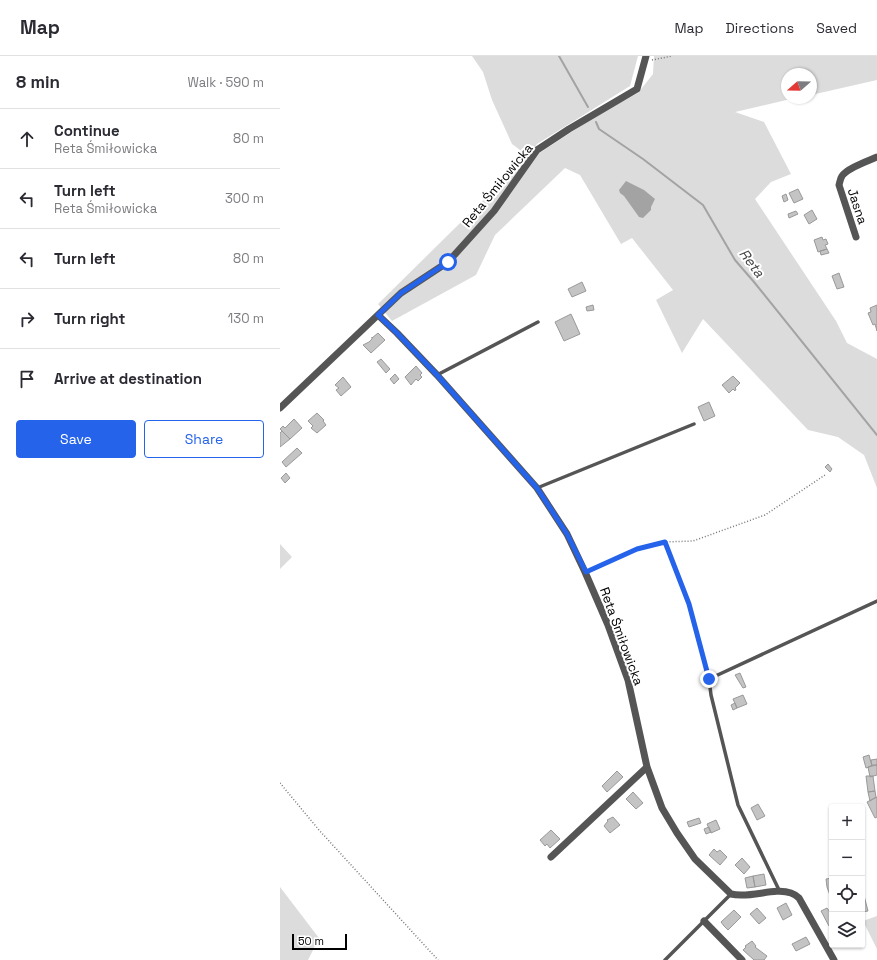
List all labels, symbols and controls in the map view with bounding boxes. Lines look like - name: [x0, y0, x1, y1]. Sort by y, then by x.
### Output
- text: Map: [20, 15, 60, 40]
- text: Map: [674, 19, 704, 37]
- text: Directions: [726, 19, 794, 37]
- text: Saved: [816, 19, 857, 37]
- north arrow: [781, 68, 817, 104]
- text: 8 min: [16, 71, 60, 93]
- text: Walk · 590 m: [187, 74, 264, 91]
- text: Continue: [54, 121, 120, 140]
- icon: ahead: [16, 128, 38, 150]
- text: 80 m: [233, 130, 264, 147]
- street label: Reta Śmiłowicka: [458, 139, 537, 231]
- text: Reta Śmiłowicka: [54, 140, 157, 157]
- text: Turn left: [54, 181, 116, 200]
- street label: Jasna: [844, 186, 872, 227]
- icon: left: [16, 188, 38, 210]
- text: 300 m: [225, 190, 264, 207]
- text: Reta Śmiłowicka: [54, 200, 157, 217]
- water label: Reta: [735, 245, 769, 282]
- icon: left: [16, 248, 38, 270]
- text: Turn left: [54, 249, 116, 268]
- text: 80 m: [233, 250, 264, 267]
- route start: [439, 253, 457, 271]
- icon: right: [16, 308, 38, 330]
- text: Turn right: [54, 309, 125, 328]
- text: 130 m: [228, 310, 264, 327]
- icon: arrive: [16, 368, 38, 390]
- text: Arrive at destination: [54, 369, 202, 388]
- button: Save: [16, 420, 136, 458]
- button: Share: [144, 420, 264, 458]
- street label: Reta Śmiłowicka: [596, 585, 647, 688]
- route end: [700, 670, 718, 688]
- map controls: [829, 804, 865, 948]
- button: +: [829, 804, 865, 840]
- button: −: [829, 840, 865, 876]
- button: locate: [829, 876, 865, 912]
- button: layers: [829, 912, 865, 948]
- scale bar: [292, 932, 347, 951]
- text: 50 m: [298, 934, 324, 948]

